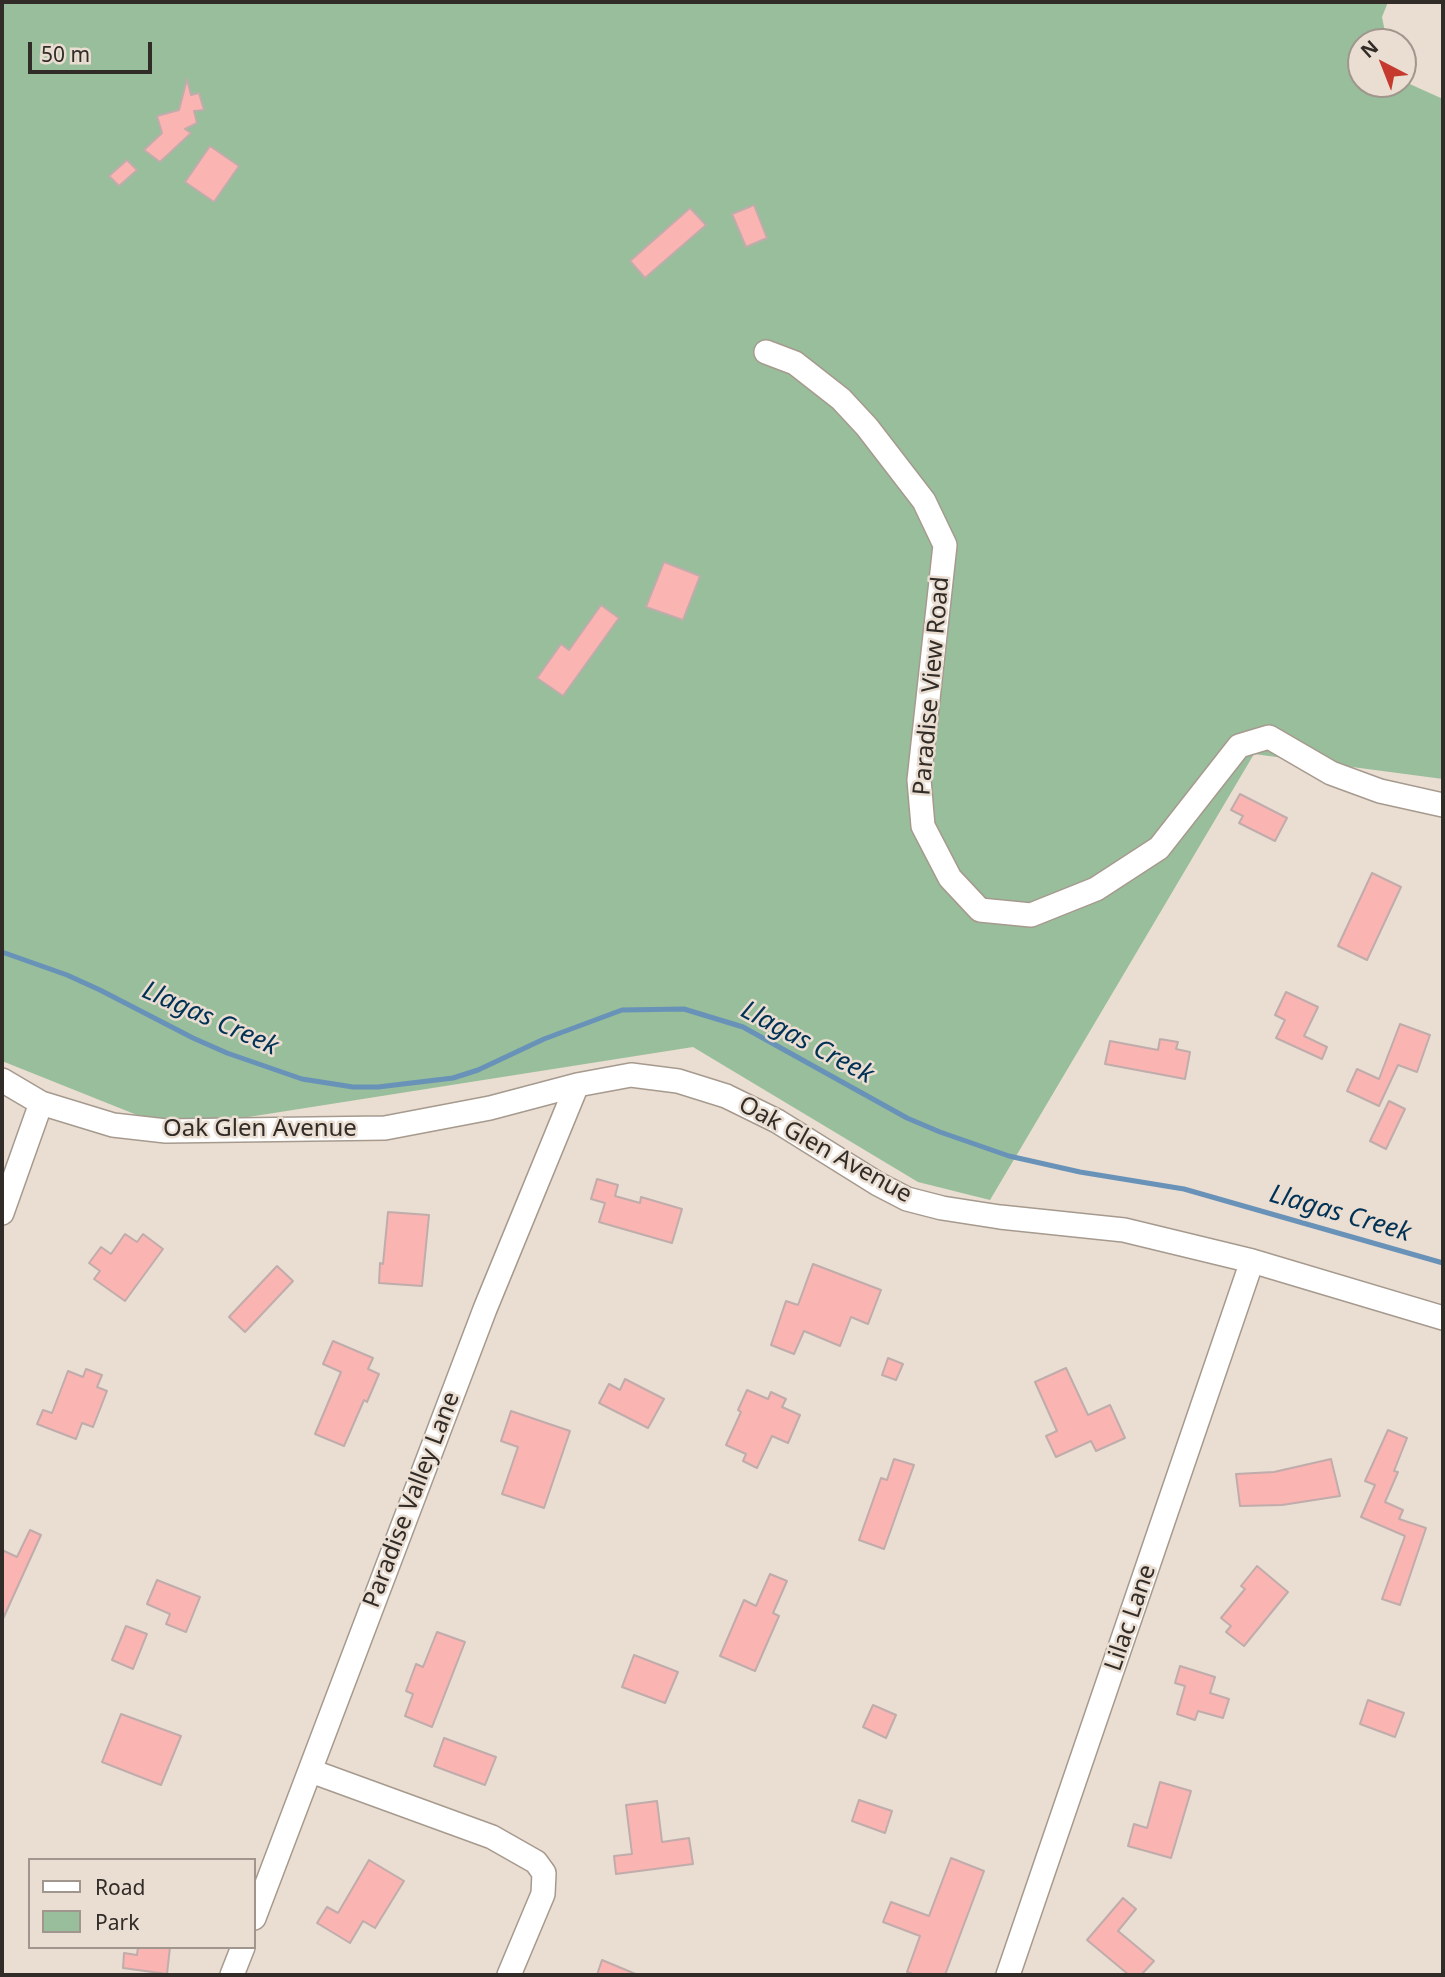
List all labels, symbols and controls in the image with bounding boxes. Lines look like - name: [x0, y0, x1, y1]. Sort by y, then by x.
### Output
- scale bar: [32, 28, 156, 72]
- north arrow: [1347, 28, 1417, 98]
- text: N: [1355, 34, 1384, 64]
- text: 50 m: [41, 40, 90, 68]
- street label: Paradise View Road: [908, 575, 956, 797]
- water label: Llagas Creek: [137, 975, 283, 1063]
- water label: Llagas Creek: [735, 995, 879, 1091]
- street label: Oak Glen Avenue: [733, 1090, 917, 1210]
- street label: Oak Glen Avenue: [163, 1115, 357, 1143]
- water label: Llagas Creek: [1266, 1179, 1414, 1249]
- street label: Paradise Valley Lane: [358, 1388, 466, 1612]
- street label: Lilac Lane: [1099, 1561, 1163, 1675]
- legend: [28, 1858, 256, 1949]
- text: Road: [95, 1873, 145, 1901]
- text: Park: [95, 1908, 139, 1936]

